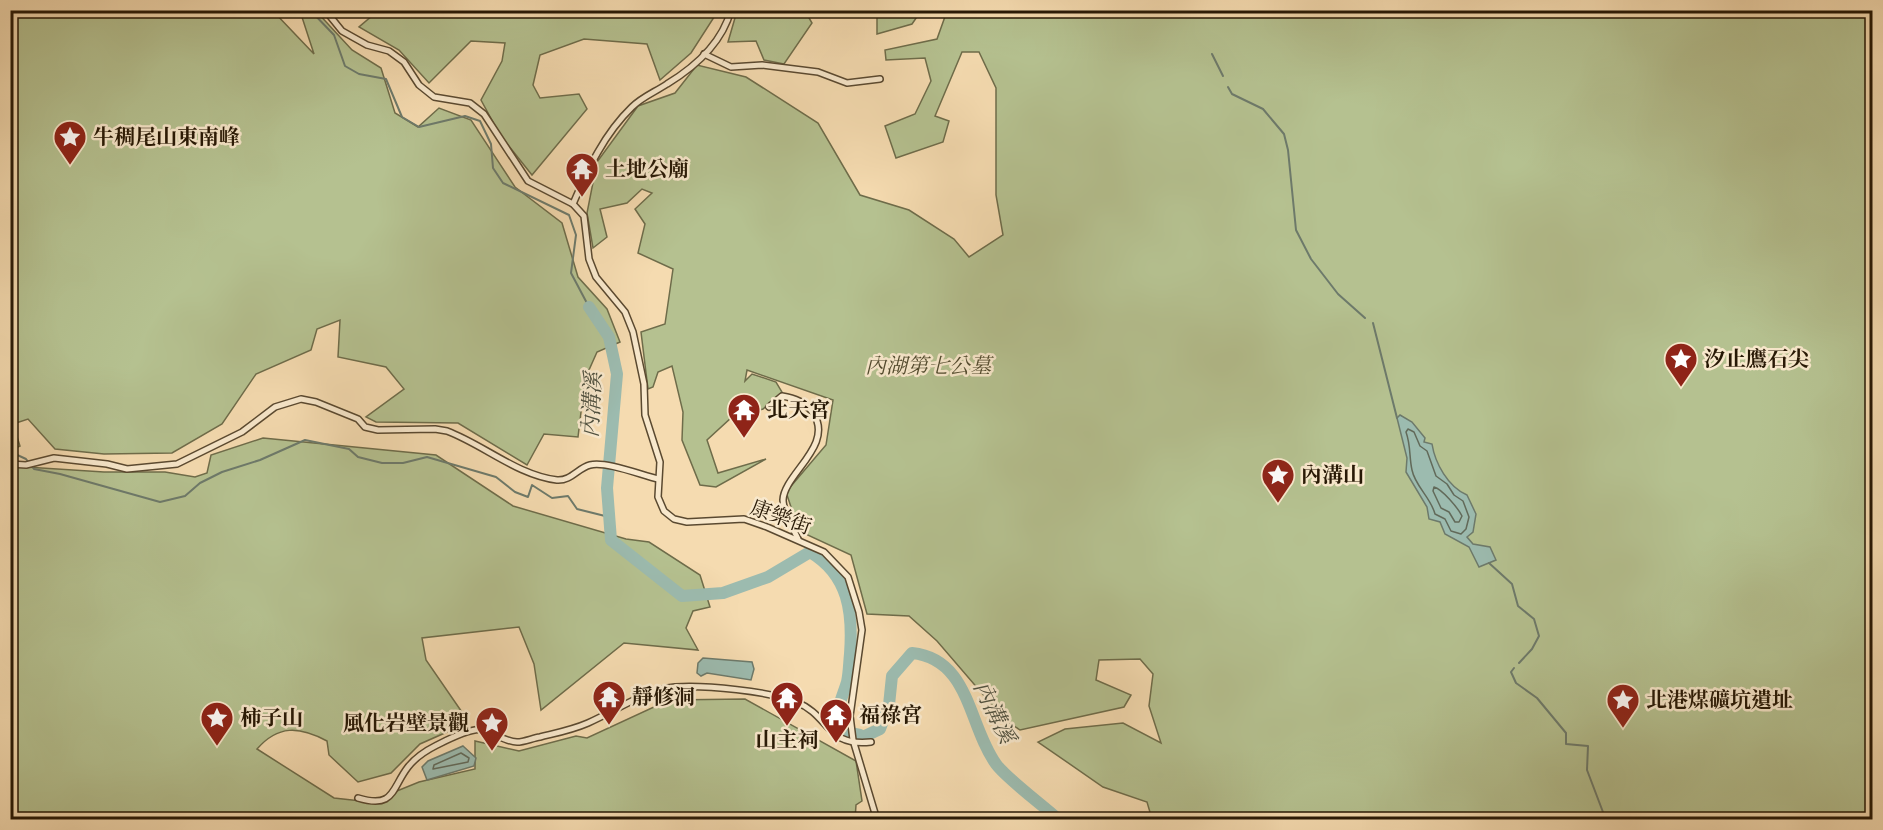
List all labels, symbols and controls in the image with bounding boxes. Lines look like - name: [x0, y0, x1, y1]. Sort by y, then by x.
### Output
- place icon: 牛稠尾山東南峰: [52, 119, 88, 166]
- place label: 牛稠尾山東南峰: [93, 125, 240, 151]
- temple icon: 土地公廟: [564, 151, 600, 198]
- place label: 土地公廟: [605, 157, 689, 183]
- place icon: 汐止鷹石尖: [1663, 341, 1699, 388]
- place label: 汐止鷹石尖: [1704, 347, 1809, 373]
- park label: 內湖第七公墓: [865, 354, 994, 380]
- water label: 內溝溪: [577, 369, 608, 439]
- temple icon: 北天宮: [726, 392, 762, 439]
- place label: 北天宮: [767, 398, 830, 424]
- place icon: 內溝山: [1260, 457, 1296, 504]
- place label: 內溝山: [1301, 463, 1364, 489]
- street label: 康樂街: [747, 495, 815, 541]
- water label: 內溝溪: [967, 677, 1021, 750]
- temple icon: 靜修洞: [591, 679, 627, 726]
- temple icon: 山主祠: [769, 680, 805, 727]
- place icon: 北港煤礦坑遺址: [1605, 682, 1641, 729]
- place label: 靜修洞: [632, 685, 695, 711]
- place label: 北港煤礦坑遺址: [1646, 688, 1793, 714]
- temple icon: 福祿宮: [818, 697, 854, 744]
- place icon: 柿子山: [199, 700, 235, 747]
- place label: 福祿宮: [859, 703, 922, 729]
- place icon: 風化岩壁景觀: [474, 705, 510, 752]
- place label: 柿子山: [240, 706, 303, 732]
- place label: 風化岩壁景觀: [343, 711, 469, 737]
- place label: 山主祠: [756, 728, 819, 754]

